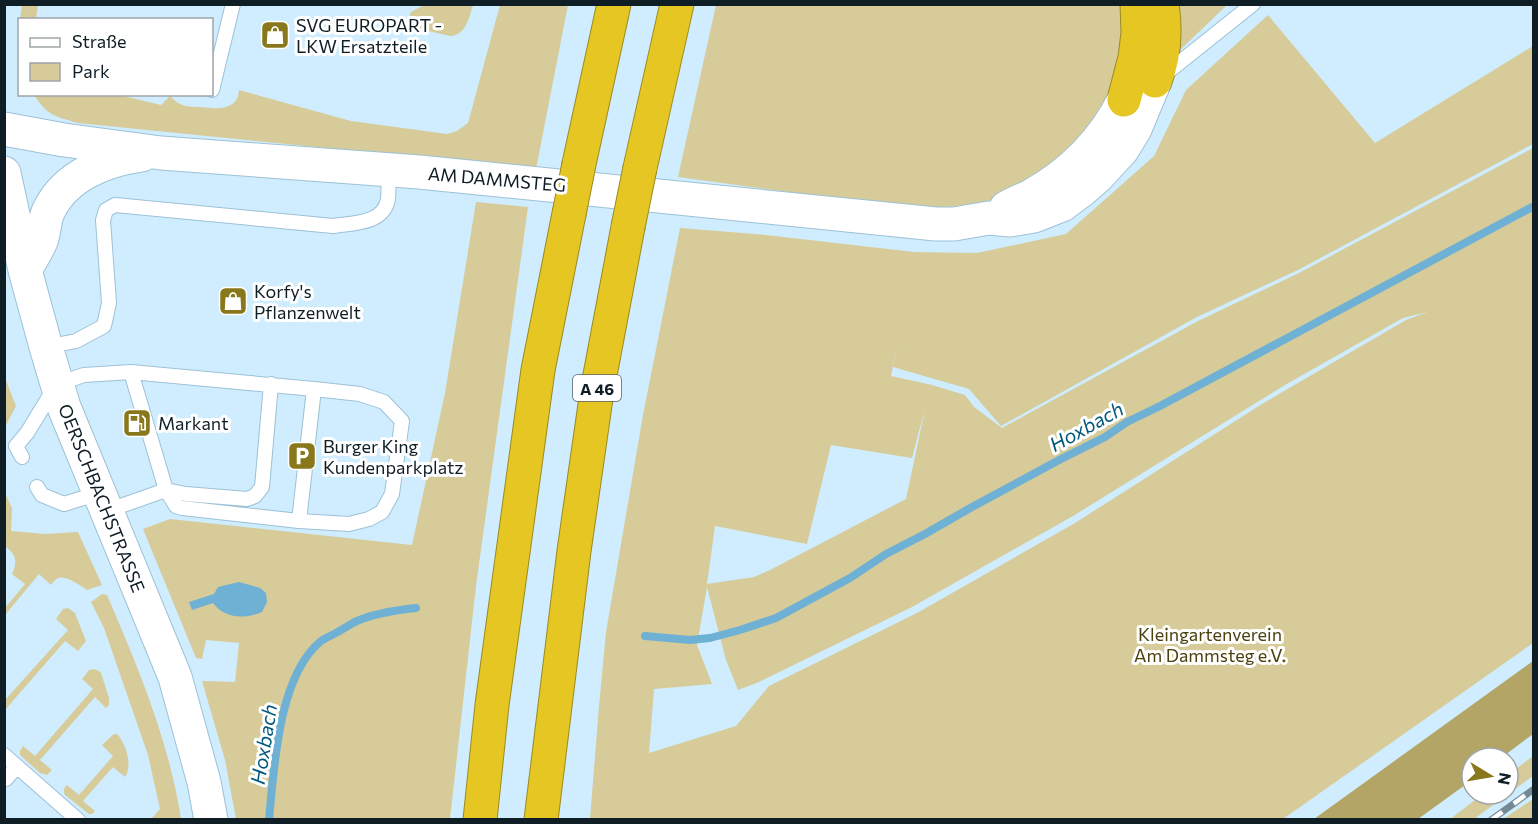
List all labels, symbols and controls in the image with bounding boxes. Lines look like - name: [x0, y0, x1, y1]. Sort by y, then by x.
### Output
- place label: SVG EUROPART - LKW Ersatzteile: [296, 14, 442, 57]
- legend: [18, 18, 213, 96]
- shop icon: SVG EUROPART - LKW Ersatzteile: [259, 19, 291, 51]
- text: Straße: [72, 30, 127, 52]
- text: Park: [72, 60, 110, 82]
- street label: AM DAMMSTEG: [427, 162, 567, 196]
- place label: Korfy's Pflanzenwelt: [254, 280, 361, 323]
- shop icon: Korfy's Pflanzenwelt: [217, 285, 249, 317]
- road number: A 46: [573, 375, 621, 401]
- water label: Hoxbach: [1045, 396, 1127, 456]
- street label: OERSCHBACHSTRASSE: [54, 401, 150, 595]
- fuel station icon: Markant: [121, 407, 153, 439]
- place label: Markant: [158, 412, 229, 434]
- place label: Burger King Kundenparkplatz: [323, 435, 463, 478]
- parking icon: Burger King Kundenparkplatz: [286, 440, 318, 472]
- park label: Kleingartenverein Am Dammsteg e.V.: [1134, 623, 1286, 666]
- water label: Hoxbach: [245, 702, 281, 786]
- north arrow: [1460, 746, 1520, 806]
- text: N: [1495, 771, 1516, 787]

